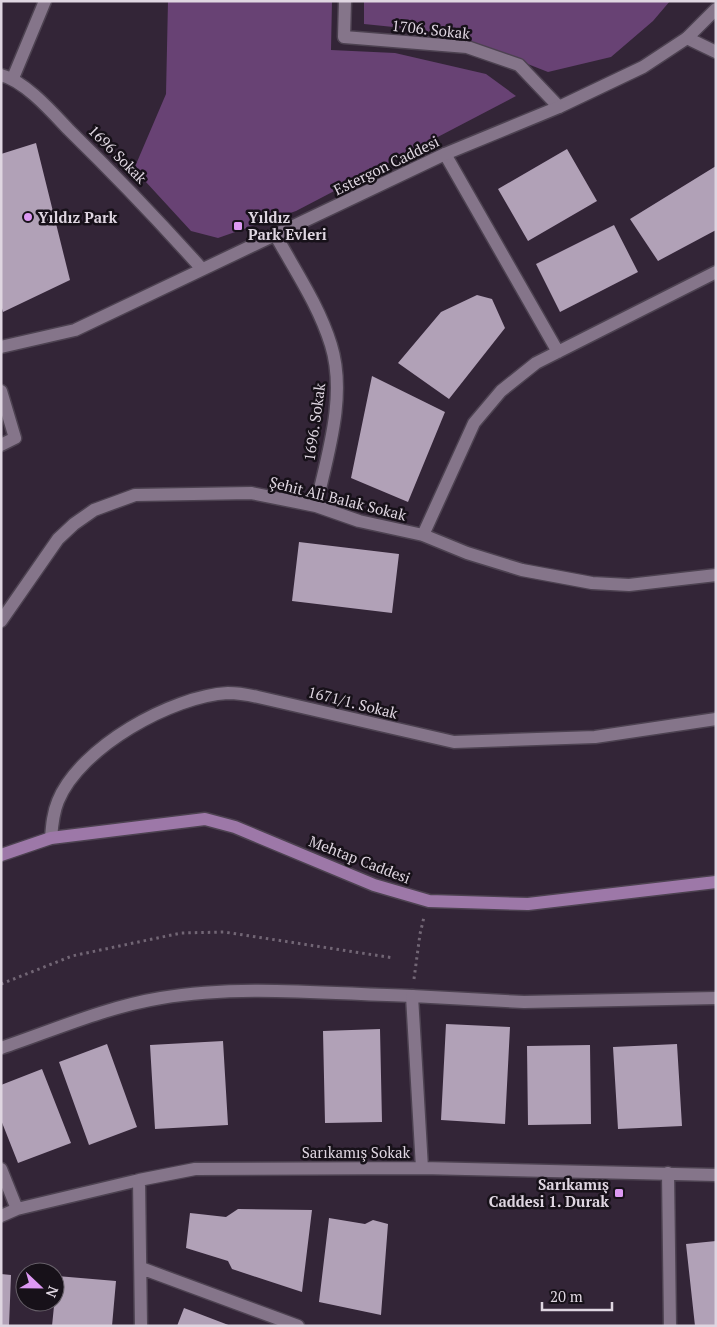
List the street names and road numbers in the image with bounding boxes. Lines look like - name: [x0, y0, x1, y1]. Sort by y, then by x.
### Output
- street label: 1706. Sokak: [391, 15, 471, 43]
- street label: 1696 Sokak: [84, 120, 152, 188]
- street label: Estergon Caddesi: [330, 131, 442, 199]
- street label: 1696. Sokak: [299, 381, 329, 462]
- street label: Şehit Ali Balak Sokak: [267, 471, 409, 525]
- street label: 1671/1. Sokak: [306, 681, 400, 723]
- street label: Mehtap Caddesi: [306, 830, 414, 888]
- street label: Sarıkamış Sokak: [302, 1142, 410, 1162]

